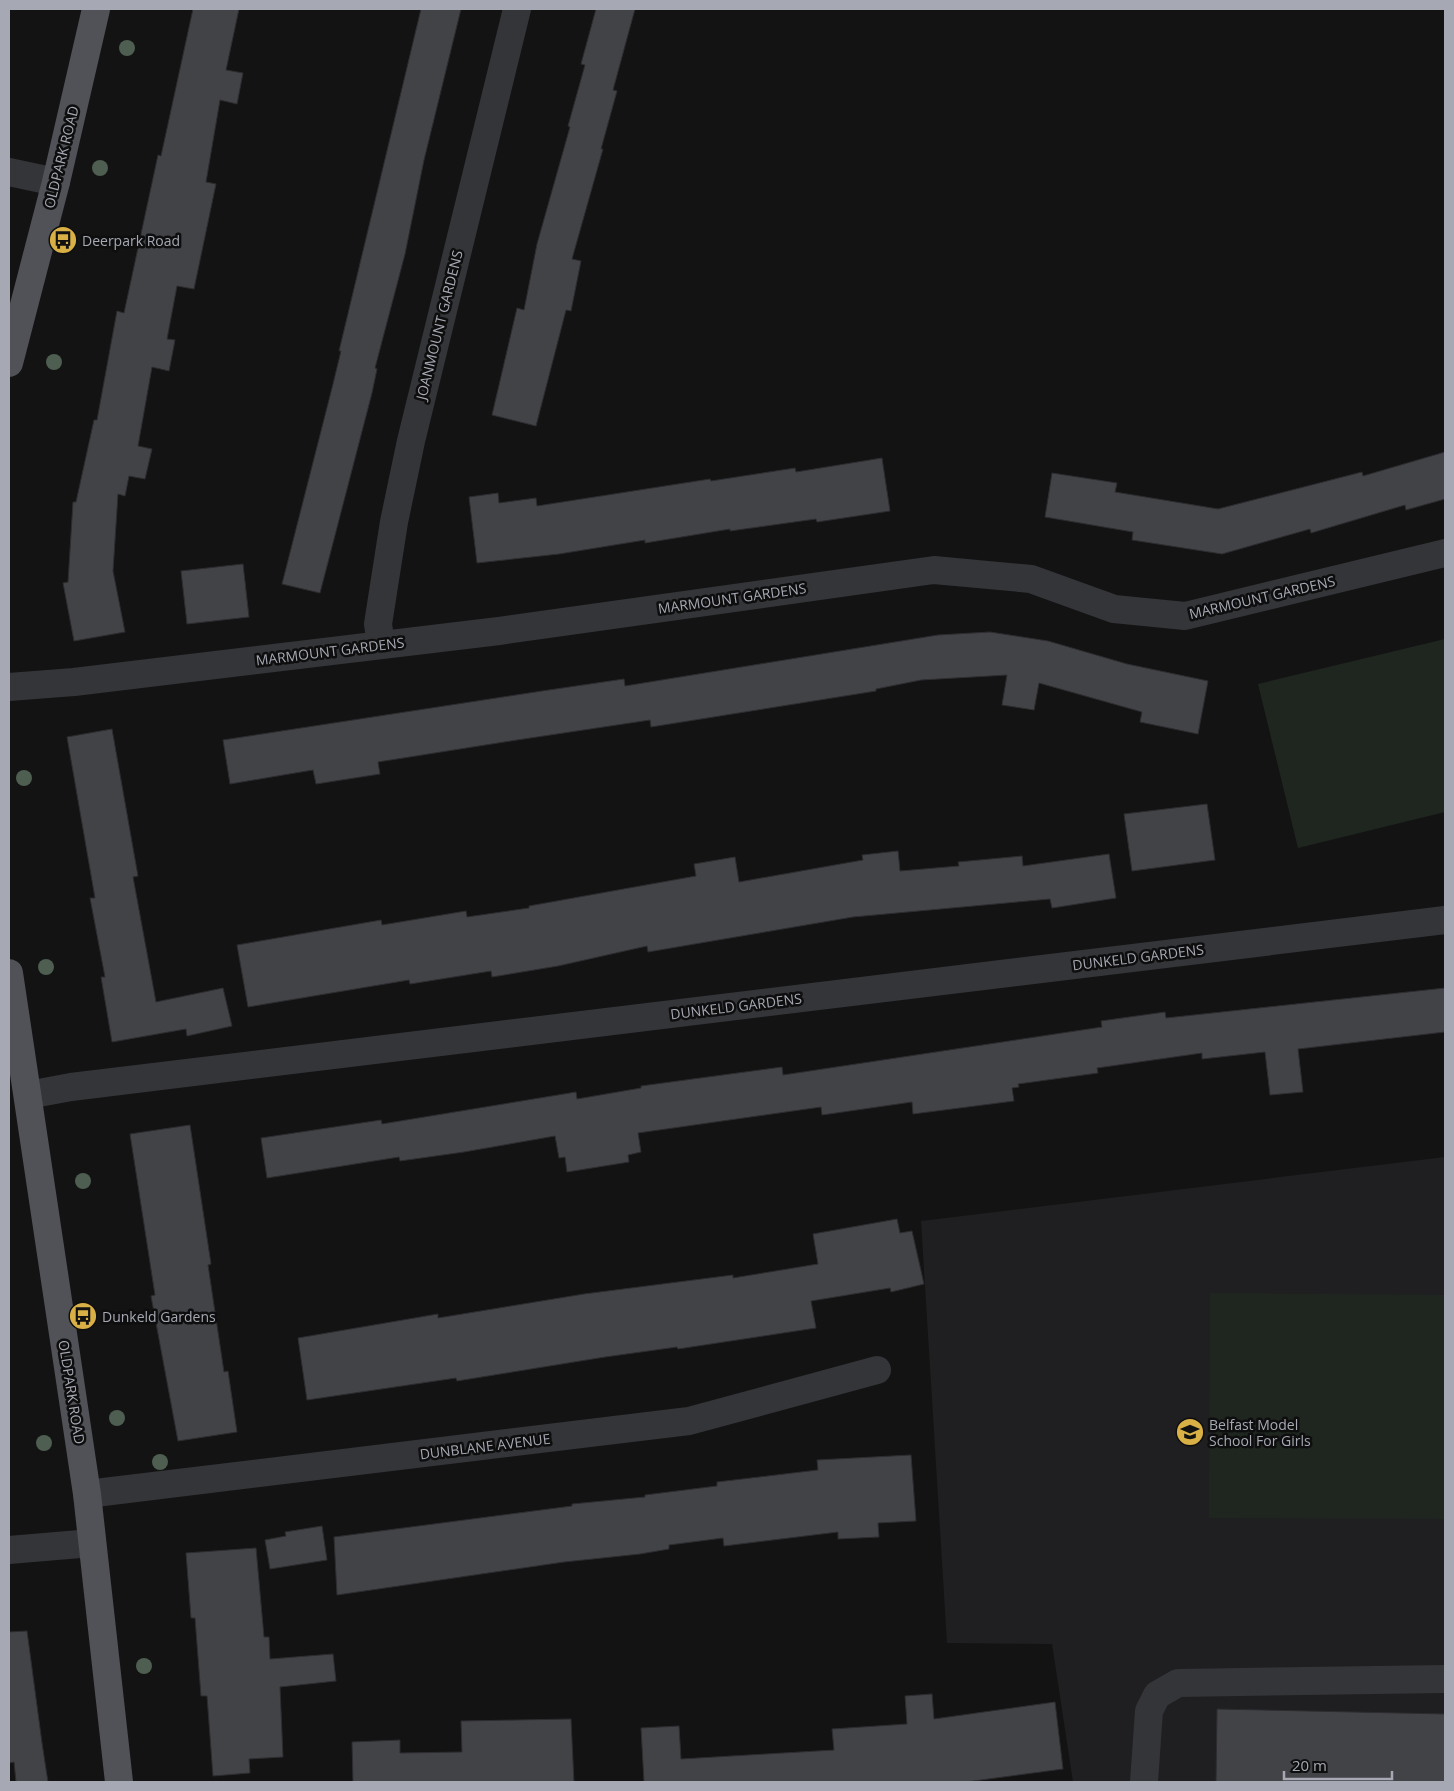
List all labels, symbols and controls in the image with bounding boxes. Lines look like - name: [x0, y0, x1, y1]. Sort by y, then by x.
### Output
- street label: OLDPARK ROAD: [39, 104, 83, 210]
- bus stop icon: Deerpark Road: [48, 225, 78, 255]
- place label: Deerpark Road: [82, 231, 180, 250]
- street label: JOANMOUNT GARDENS: [411, 248, 467, 404]
- street label: MARMOUNT GARDENS: [1187, 571, 1337, 623]
- street label: MARMOUNT GARDENS: [657, 578, 807, 618]
- street label: MARMOUNT GARDENS: [255, 632, 405, 670]
- street label: DUNKELD GARDENS: [1071, 940, 1205, 974]
- street label: DUNKELD GARDENS: [669, 989, 803, 1023]
- bus stop icon: Dunkeld Gardens: [68, 1301, 98, 1331]
- place label: Dunkeld Gardens: [102, 1307, 216, 1326]
- street label: OLDPARK ROAD: [54, 1339, 90, 1445]
- place label: Belfast Model School For Girls: [1209, 1415, 1311, 1450]
- school or university icon: Belfast Model School For Girls: [1175, 1417, 1205, 1447]
- street label: DUNBLANE AVENUE: [419, 1429, 551, 1463]
- scale bar: [1284, 1748, 1392, 1780]
- text: 20 m: [1292, 1755, 1327, 1775]

